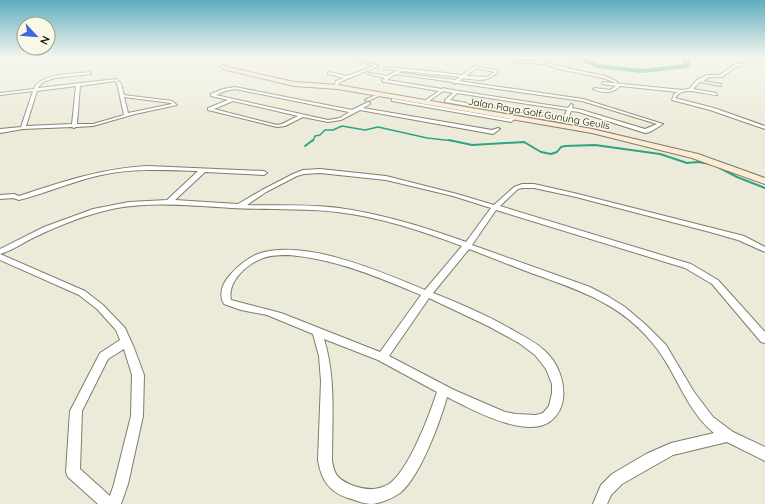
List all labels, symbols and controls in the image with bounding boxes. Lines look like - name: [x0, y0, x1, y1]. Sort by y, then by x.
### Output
- north arrow: [16, 16, 56, 56]
- text: N: [37, 34, 53, 47]
- street label: Jalan Raya Golf Gunung Geulis: [467, 95, 611, 132]

